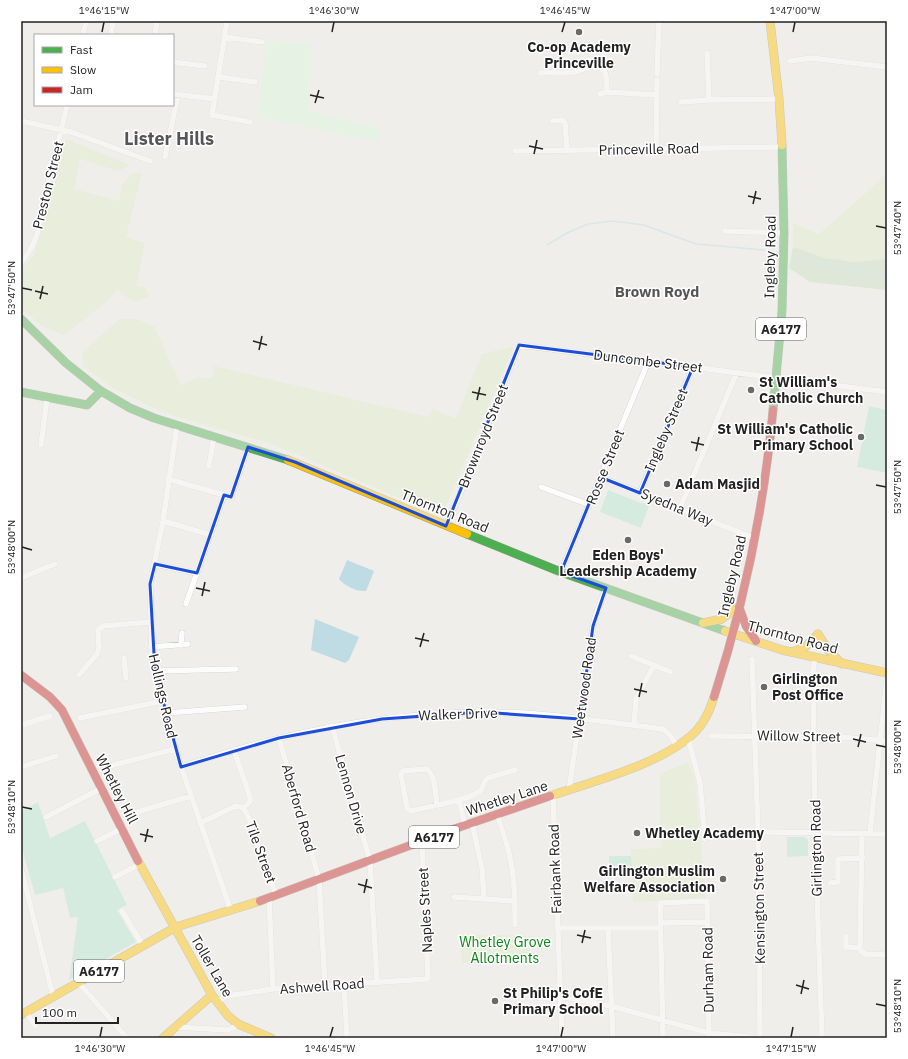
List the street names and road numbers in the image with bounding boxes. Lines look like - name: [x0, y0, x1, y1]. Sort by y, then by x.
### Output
- street label: Preston Street: [28, 139, 68, 231]
- street label: Princeville Road: [599, 139, 699, 159]
- street label: Ingleby Road: [760, 215, 780, 299]
- road number: A6177: [756, 318, 806, 340]
- street label: Duncombe Street: [592, 345, 704, 377]
- street label: Brownroyd Street: [454, 381, 512, 490]
- street label: Ingleby Street: [640, 385, 692, 475]
- street label: Rosse Street: [582, 427, 628, 507]
- street label: Syedna Way: [638, 484, 716, 530]
- street label: Thornton Road: [399, 485, 491, 537]
- street label: Ingleby Road: [714, 534, 750, 618]
- street label: Thornton Road: [746, 616, 840, 658]
- street label: Weetwood Road: [568, 636, 600, 740]
- street label: Hollings Road: [145, 652, 181, 740]
- street label: Walker Drive: [418, 704, 498, 724]
- street label: Willow Street: [757, 726, 841, 746]
- street label: Whetley Hill: [92, 751, 142, 827]
- street label: Lennon Drive: [331, 752, 371, 836]
- street label: Aberford Road: [278, 762, 320, 854]
- street label: Whetley Lane: [464, 776, 550, 820]
- street label: Girlington Road: [806, 799, 826, 897]
- street label: Tile Street: [241, 819, 281, 886]
- street label: Fairbank Road: [544, 824, 566, 914]
- road number: A6177: [409, 826, 459, 848]
- street label: Kensington Street: [749, 852, 769, 964]
- street label: Naples Street: [414, 867, 436, 953]
- street label: Durham Road: [698, 927, 718, 1013]
- street label: Toller Lane: [187, 932, 237, 1001]
- road number: A6177: [74, 960, 124, 982]
- street label: Ashwell Road: [279, 974, 365, 998]

